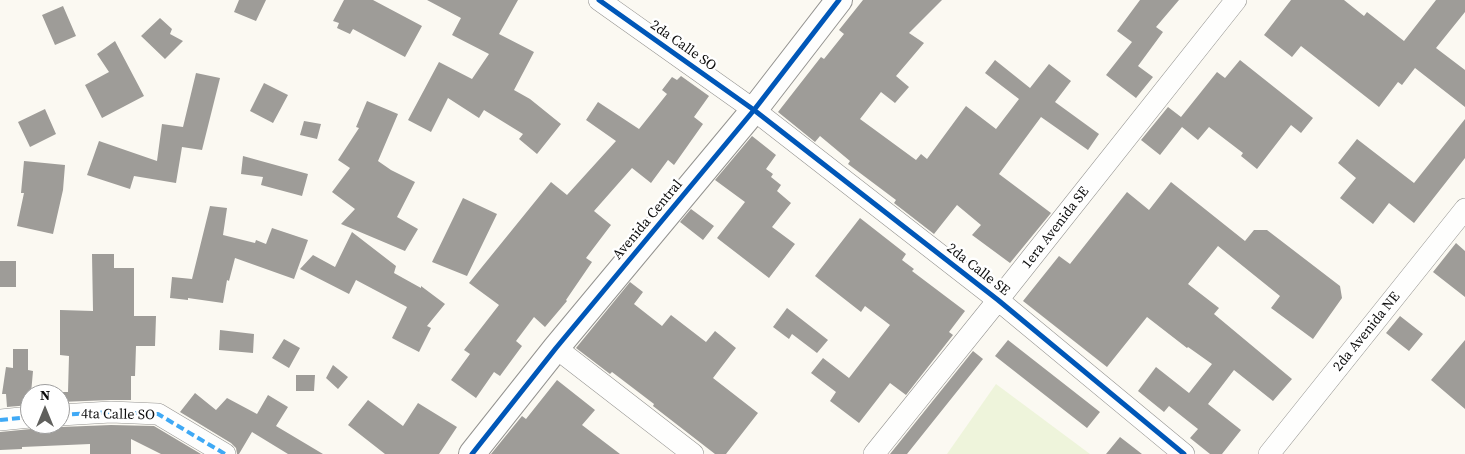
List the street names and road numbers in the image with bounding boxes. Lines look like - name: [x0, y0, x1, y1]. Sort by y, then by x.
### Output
- street label: 2da Calle SO: [647, 17, 719, 75]
- street label: Avenida Central: [610, 177, 686, 263]
- street label: 1era Avenida SE: [1019, 184, 1093, 272]
- street label: 2da Calle SE: [943, 240, 1013, 300]
- street label: 2da Avenida NE: [1330, 289, 1404, 375]
- street label: 4ta Calle SO: [81, 406, 155, 424]

